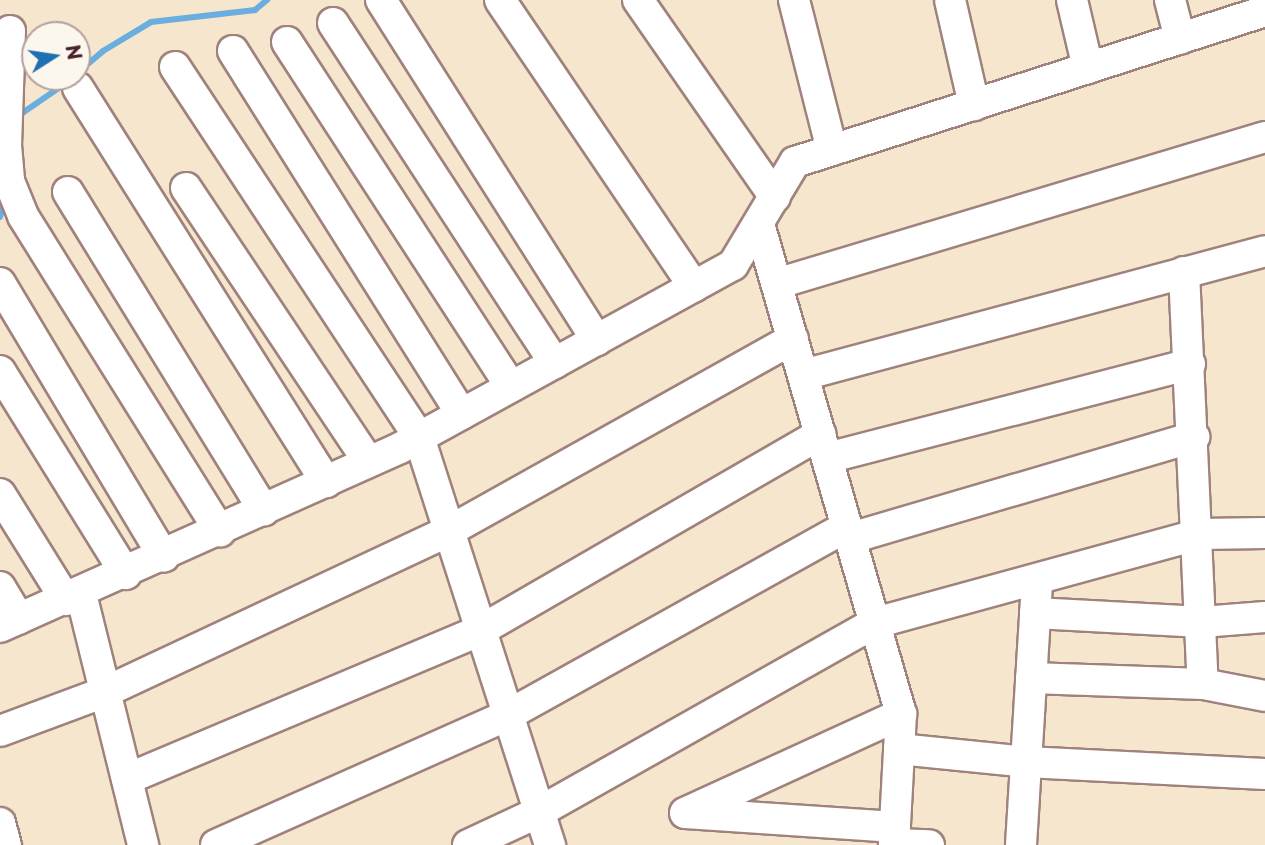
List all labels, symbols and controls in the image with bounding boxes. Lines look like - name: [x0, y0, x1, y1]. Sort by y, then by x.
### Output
- north arrow: [21, 21, 91, 91]
- text: N: [59, 42, 90, 62]

